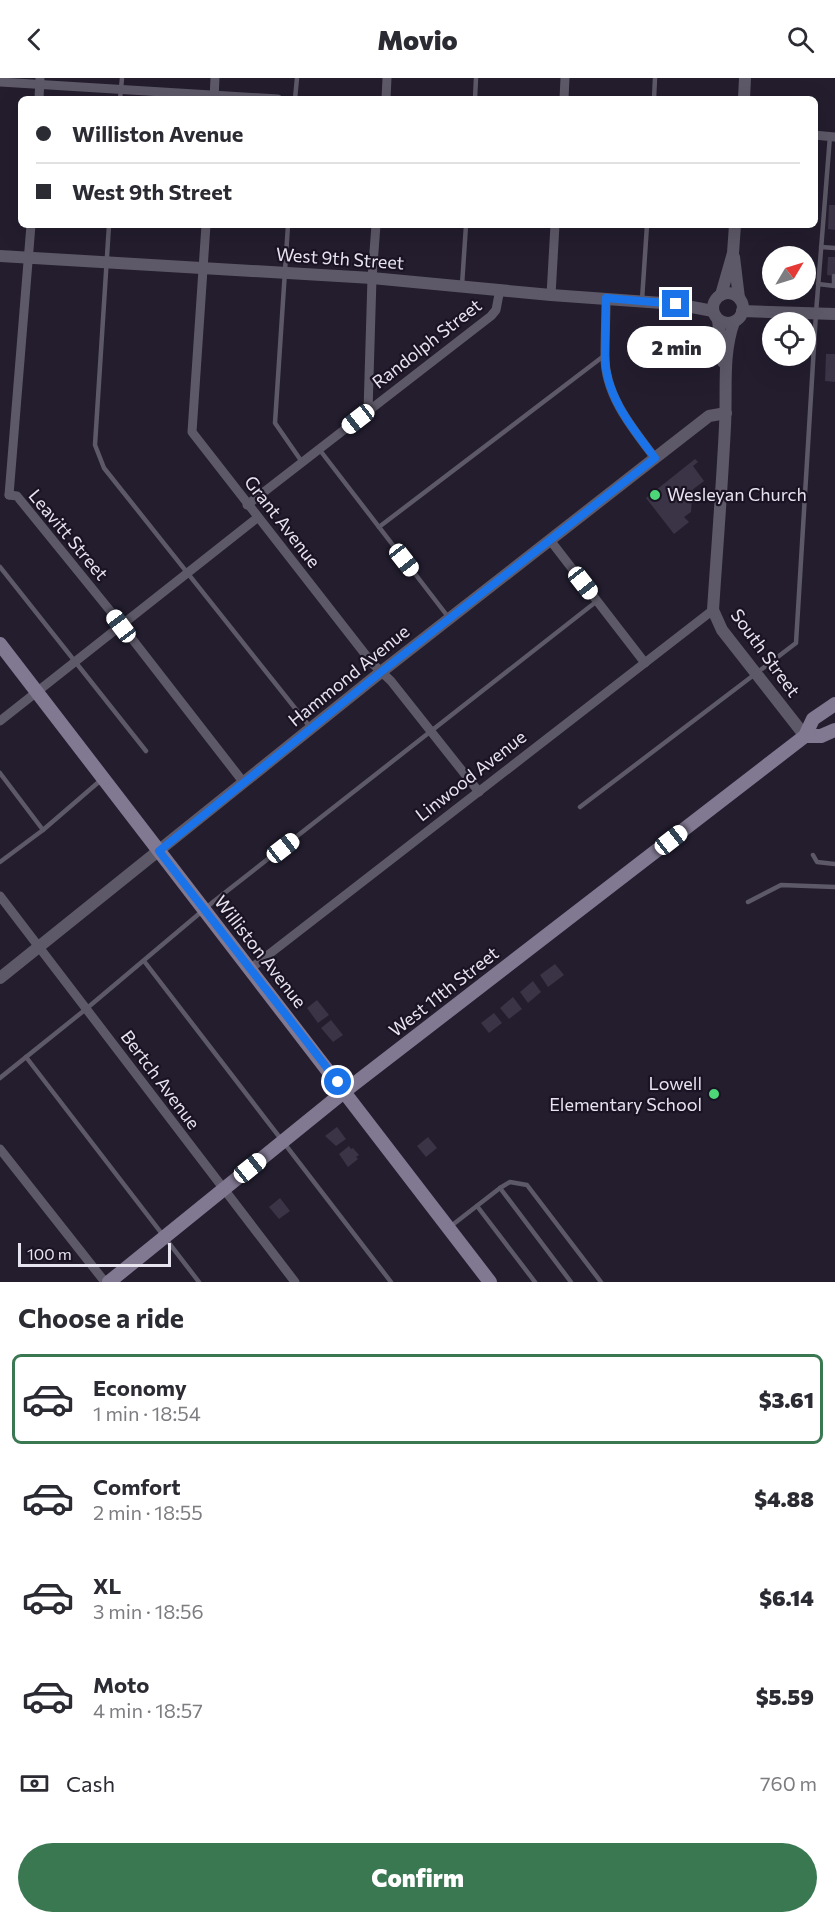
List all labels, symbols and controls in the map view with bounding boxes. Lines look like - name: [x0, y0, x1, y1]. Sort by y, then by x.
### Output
- icon: back: [18, 23, 51, 56]
- text: Movio: [377, 23, 458, 56]
- icon: search: [784, 23, 817, 56]
- text: Williston Avenue: [72, 120, 243, 147]
- text: West 9th Street: [72, 178, 232, 205]
- street label: West 9th Street: [275, 243, 405, 273]
- north arrow: [762, 246, 816, 300]
- map controls: [762, 246, 816, 366]
- route end: [662, 290, 689, 317]
- street label: Randolph Street: [367, 294, 485, 393]
- button: locate: [762, 312, 816, 366]
- callout: 2 min: [626, 325, 726, 367]
- text: 2 min: [651, 335, 702, 359]
- car: [338, 401, 378, 437]
- street label: Grant Avenue: [240, 471, 326, 572]
- place label: Wesleyan Church: [667, 483, 807, 505]
- street label: Leavitt Street: [24, 484, 113, 584]
- marker: Wesleyan Church: [648, 488, 662, 502]
- car: [386, 540, 422, 580]
- car: [565, 563, 601, 603]
- street label: South Street: [727, 604, 805, 701]
- car: [103, 606, 139, 646]
- street label: Hammond Avenue: [283, 620, 413, 731]
- street label: Linwood Avenue: [411, 725, 530, 825]
- car: [651, 822, 691, 858]
- car: [263, 830, 303, 866]
- street label: Williston Avenue: [210, 891, 312, 1012]
- street label: West 11th Street: [384, 942, 503, 1041]
- street label: Bertch Avenue: [116, 1026, 205, 1133]
- route start: [324, 1068, 351, 1095]
- place label: Lowell Elementary School: [549, 1072, 702, 1115]
- marker: Lowell Elementary School: [707, 1087, 721, 1101]
- car: [230, 1150, 270, 1186]
- scale bar: [18, 1240, 171, 1268]
- text: 100 m: [27, 1244, 72, 1263]
- text: Choose a ride: [18, 1301, 184, 1334]
- icon: car: [21, 1372, 75, 1426]
- text: Economy: [93, 1374, 187, 1401]
- text: $3.61: [759, 1386, 814, 1413]
- text: 1 min · 18:54: [93, 1401, 201, 1425]
- icon: car: [21, 1471, 75, 1525]
- text: Comfort: [93, 1473, 181, 1500]
- text: $4.88: [754, 1485, 814, 1512]
- text: 2 min · 18:55: [93, 1500, 203, 1524]
- icon: car: [21, 1570, 75, 1624]
- text: XL: [93, 1572, 121, 1599]
- text: $6.14: [759, 1584, 814, 1611]
- text: 3 min · 18:56: [93, 1599, 204, 1623]
- icon: car: [21, 1669, 75, 1723]
- text: Moto: [93, 1671, 149, 1698]
- text: $5.59: [756, 1683, 814, 1710]
- text: 4 min · 18:57: [93, 1698, 203, 1722]
- icon: cash: [18, 1767, 51, 1800]
- text: Cash: [66, 1770, 115, 1797]
- text: 760 m: [760, 1771, 817, 1795]
- button: Confirm: [18, 1843, 817, 1912]

